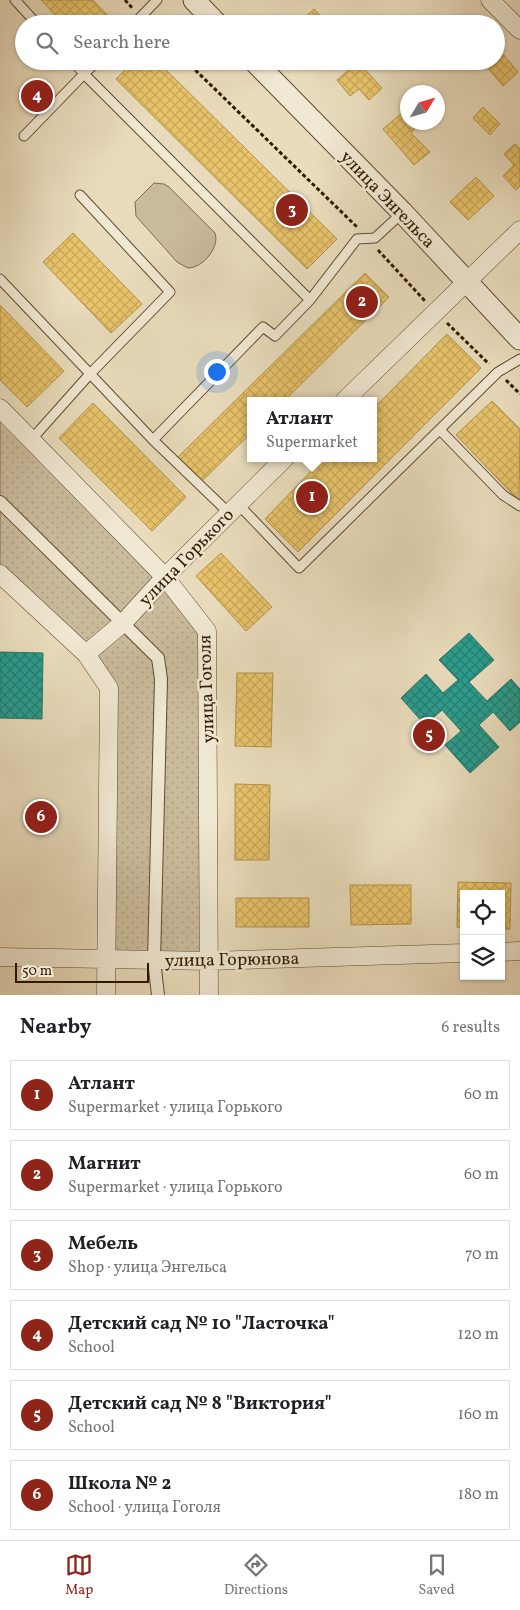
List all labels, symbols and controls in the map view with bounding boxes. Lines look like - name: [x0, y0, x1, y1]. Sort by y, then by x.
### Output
- search box: [15, 15, 505, 70]
- icon: search: [33, 29, 61, 57]
- text: Search here: [73, 30, 170, 56]
- pin: 4: [21, 77, 53, 115]
- north arrow: [400, 85, 445, 130]
- street label: улица Энгельса: [334, 145, 440, 255]
- pin: 3: [276, 191, 308, 229]
- pin: 2: [346, 283, 378, 321]
- your location: [204, 359, 230, 385]
- popup: [247, 397, 377, 462]
- text: Атлант: [266, 406, 333, 432]
- text: Supermarket: [266, 432, 358, 454]
- pin: 1: [296, 478, 328, 516]
- street label: улица Горького: [134, 504, 240, 613]
- street label: улица Гоголя: [193, 634, 222, 744]
- pin: 5: [413, 716, 445, 754]
- pin: 6: [25, 798, 57, 836]
- map controls: [460, 890, 505, 980]
- button: locate: [460, 890, 505, 935]
- button: layers: [460, 935, 505, 980]
- street label: улица Горюнова: [164, 947, 300, 974]
- scale bar: [15, 960, 149, 983]
- text: 50 m: [22, 962, 52, 981]
- text: Nearby: [20, 1013, 91, 1042]
- text: 6 results: [441, 1017, 500, 1039]
- text: Атлант: [68, 1071, 135, 1097]
- text: 1: [34, 1084, 40, 1106]
- text: 60 m: [464, 1084, 499, 1106]
- text: Supermarket · улица Горького: [68, 1097, 283, 1119]
- text: Магнит: [68, 1151, 141, 1177]
- text: 2: [33, 1164, 41, 1186]
- text: 60 m: [464, 1164, 499, 1186]
- text: Supermarket · улица Горького: [68, 1177, 283, 1199]
- text: Мебель: [68, 1231, 138, 1257]
- text: 3: [33, 1244, 41, 1266]
- text: 70 m: [465, 1244, 499, 1266]
- text: Shop · улица Энгельса: [68, 1257, 227, 1279]
- text: Детский сад № 10 "Ласточка": [68, 1311, 335, 1337]
- text: 4: [32, 1324, 42, 1346]
- text: 120 m: [457, 1324, 499, 1346]
- text: School: [68, 1337, 115, 1359]
- text: Детский сад № 8 "Виктория": [68, 1391, 332, 1417]
- text: 5: [33, 1404, 41, 1426]
- text: 160 m: [458, 1404, 499, 1426]
- text: School: [68, 1417, 115, 1439]
- text: Школа № 2: [68, 1471, 171, 1497]
- text: 6: [33, 1484, 41, 1506]
- text: 180 m: [458, 1484, 499, 1506]
- text: School · улица Гоголя: [68, 1497, 221, 1519]
- tab: Map: [65, 1551, 93, 1600]
- tab: Directions: [224, 1551, 288, 1600]
- tab: Saved: [419, 1551, 455, 1600]

